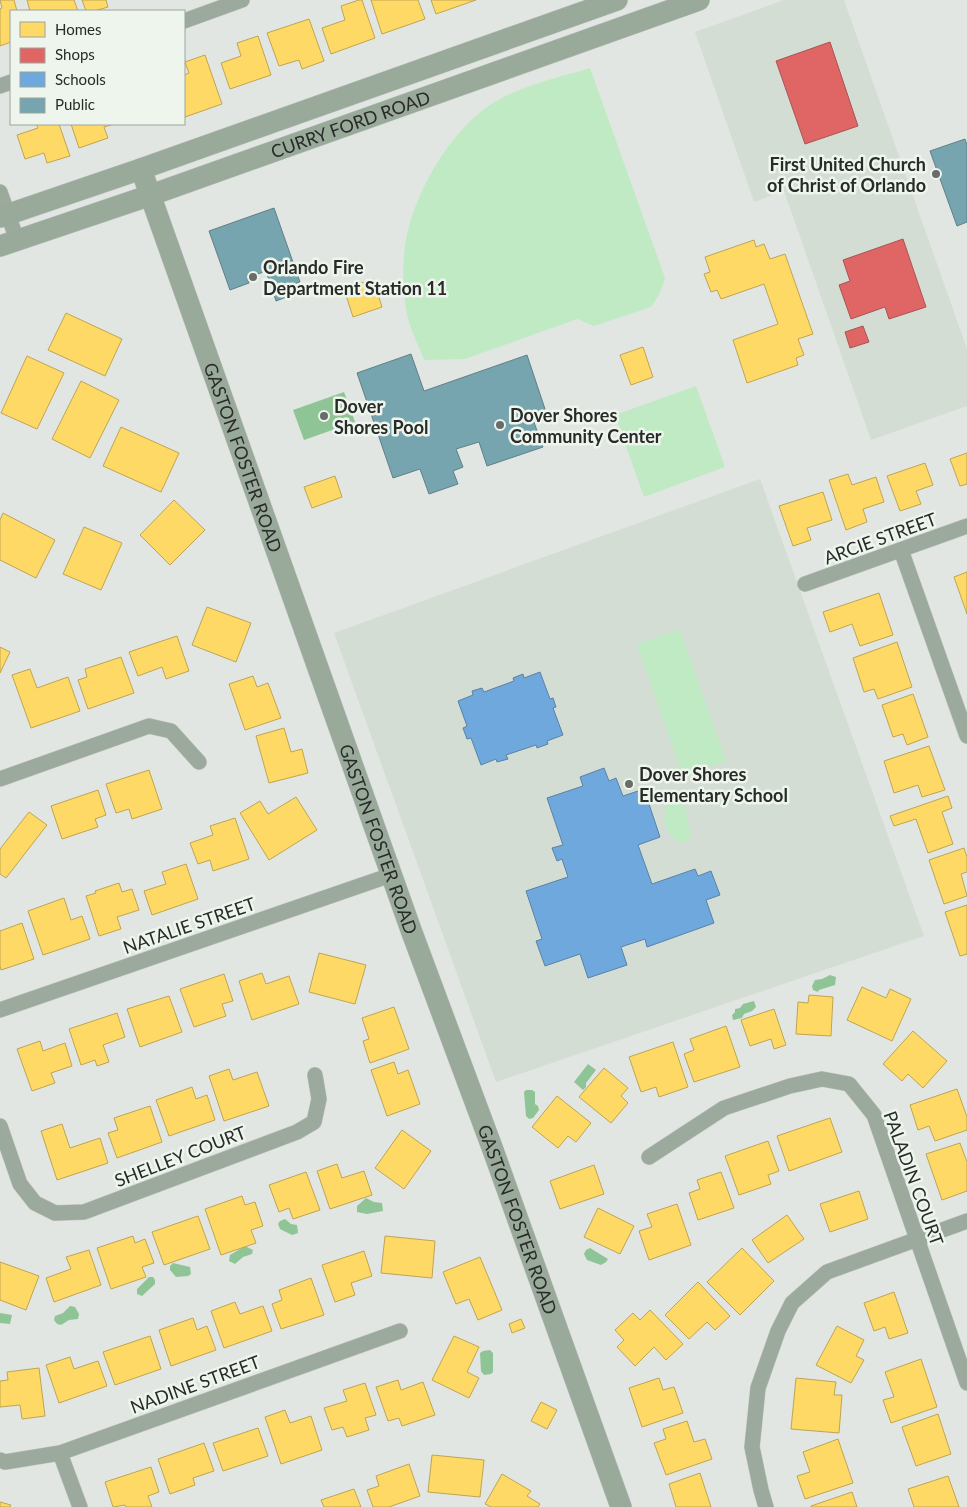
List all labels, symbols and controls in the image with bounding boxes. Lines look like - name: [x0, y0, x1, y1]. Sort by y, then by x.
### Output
- legend: [10, 10, 185, 125]
- text: Homes: [55, 20, 101, 38]
- text: Shops: [55, 45, 95, 63]
- text: Schools: [55, 70, 106, 88]
- street label: CURRY FORD ROAD: [268, 86, 433, 163]
- text: Public: [55, 95, 95, 113]
- place label: First United Church of Christ of Orlando: [767, 153, 926, 196]
- marker: First United Church of Christ of Orlando: [930, 168, 942, 180]
- place label: Orlando Fire Department Station 11: [263, 256, 447, 299]
- marker: Orlando Fire Department Station 11: [247, 271, 259, 283]
- street label: GASTON FOSTER ROAD: [199, 359, 287, 555]
- place label: Dover Shores Pool: [334, 395, 428, 438]
- place label: Dover Shores Community Center: [510, 404, 662, 447]
- marker: Dover Shores Pool: [318, 410, 330, 422]
- marker: Dover Shores Community Center: [494, 419, 506, 431]
- street label: ARCIE STREET: [821, 507, 940, 569]
- street label: GASTON FOSTER ROAD: [335, 741, 423, 937]
- place label: Dover Shores Elementary School: [639, 763, 788, 806]
- marker: Dover Shores Elementary School: [623, 778, 635, 790]
- street label: NATALIE STREET: [120, 892, 258, 958]
- street label: PALADIN COURT: [879, 1108, 949, 1249]
- street label: SHELLEY COURT: [111, 1121, 249, 1191]
- street label: GASTON FOSTER ROAD: [473, 1121, 562, 1317]
- street label: NADINE STREET: [127, 1350, 263, 1418]

